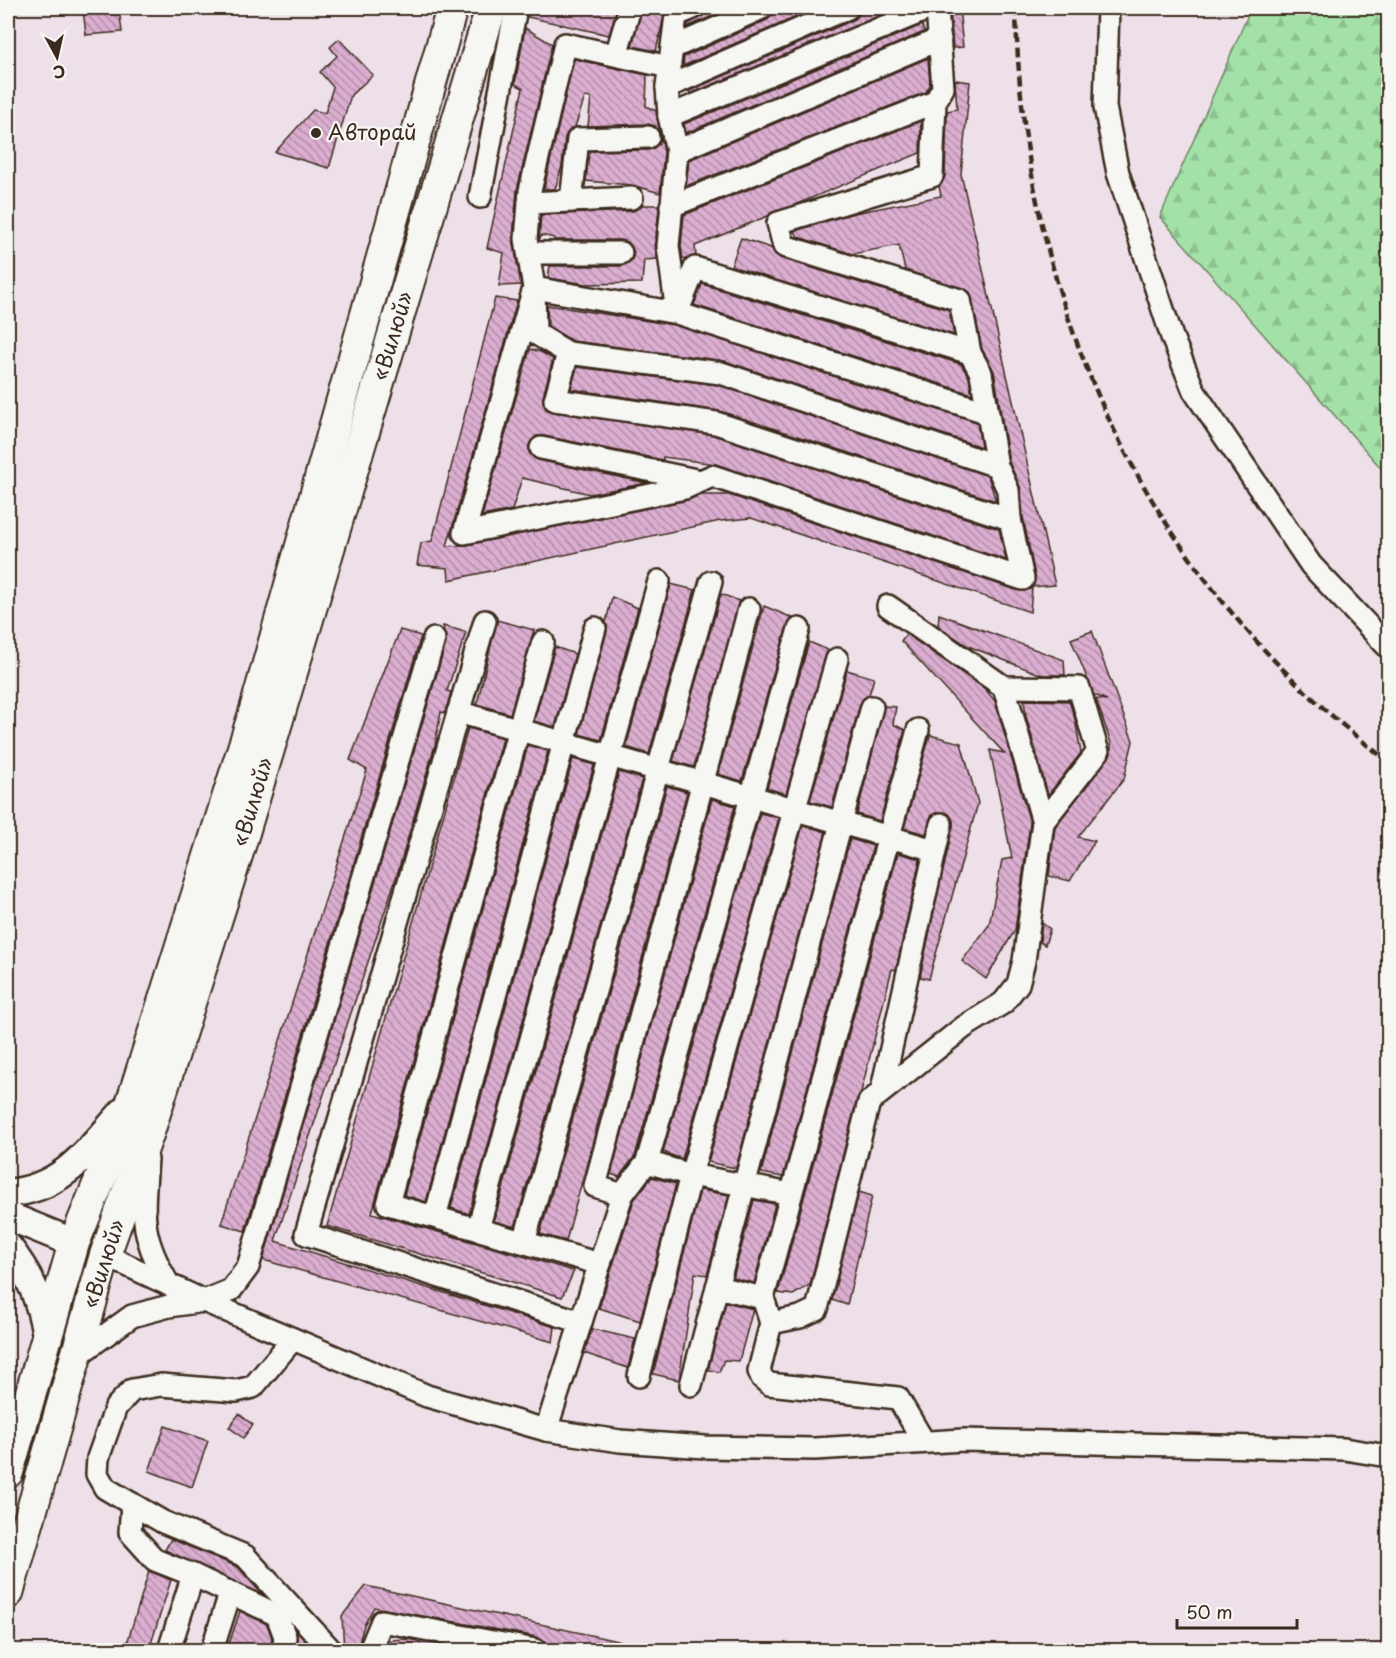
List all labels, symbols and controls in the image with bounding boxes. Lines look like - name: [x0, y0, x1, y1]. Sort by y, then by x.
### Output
- north arrow: [27, 27, 87, 87]
- text: С: [52, 60, 67, 86]
- place label: Авторай: [328, 115, 417, 147]
- marker: Авторай: [309, 126, 323, 140]
- street label: «Вилюй»: [362, 287, 420, 384]
- street label: «Вилюй»: [222, 753, 280, 850]
- street label: «Вилюй»: [73, 1215, 132, 1312]
- scale bar: [1177, 1592, 1297, 1630]
- text: 50 m: [1186, 1598, 1233, 1625]

